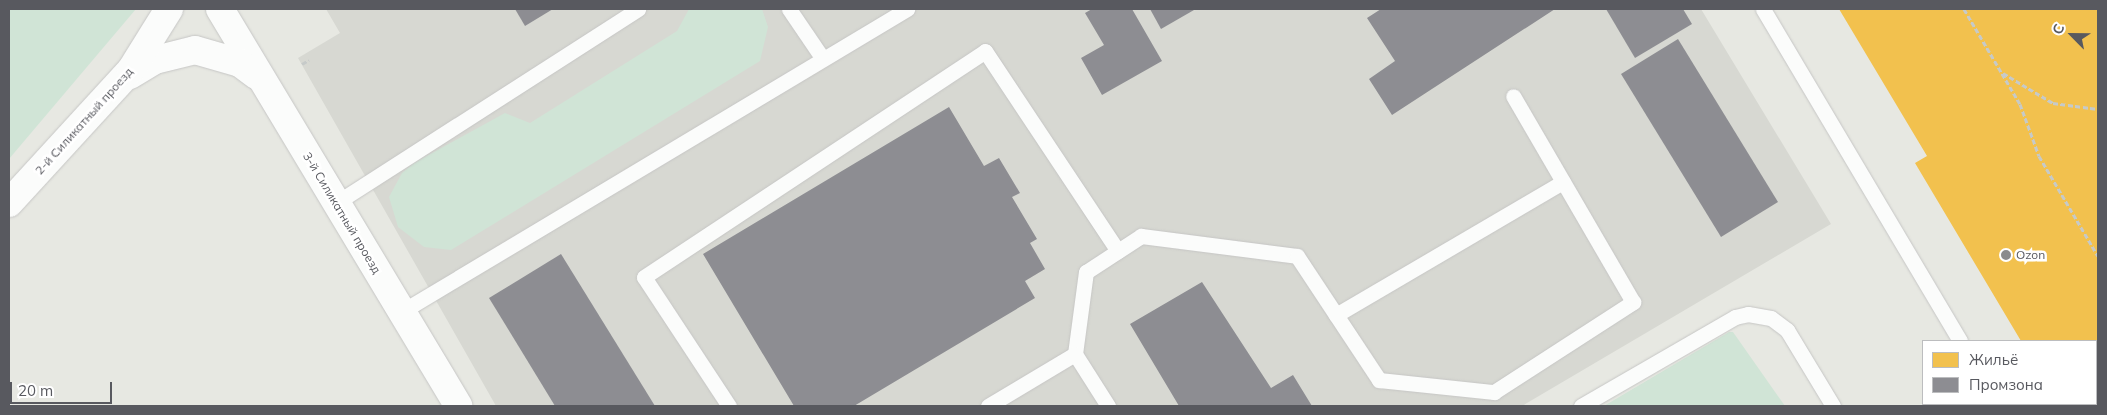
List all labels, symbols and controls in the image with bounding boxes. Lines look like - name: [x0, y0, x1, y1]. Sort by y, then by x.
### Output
- north arrow: [2047, 10, 2097, 60]
- text: С: [2048, 21, 2068, 37]
- street label: 2-й Силикатный проезд: [32, 64, 136, 178]
- street label: 3-й Силикатный проезд: [300, 150, 384, 276]
- place label: Ozon: [2016, 248, 2045, 262]
- marker: Ozon: [2000, 249, 2012, 261]
- legend: [1922, 340, 2097, 405]
- text: Жильё: [1969, 350, 2018, 369]
- scale bar: [12, 372, 115, 404]
- text: Промзона: [1969, 375, 2043, 394]
- text: 20 m: [18, 381, 53, 400]

